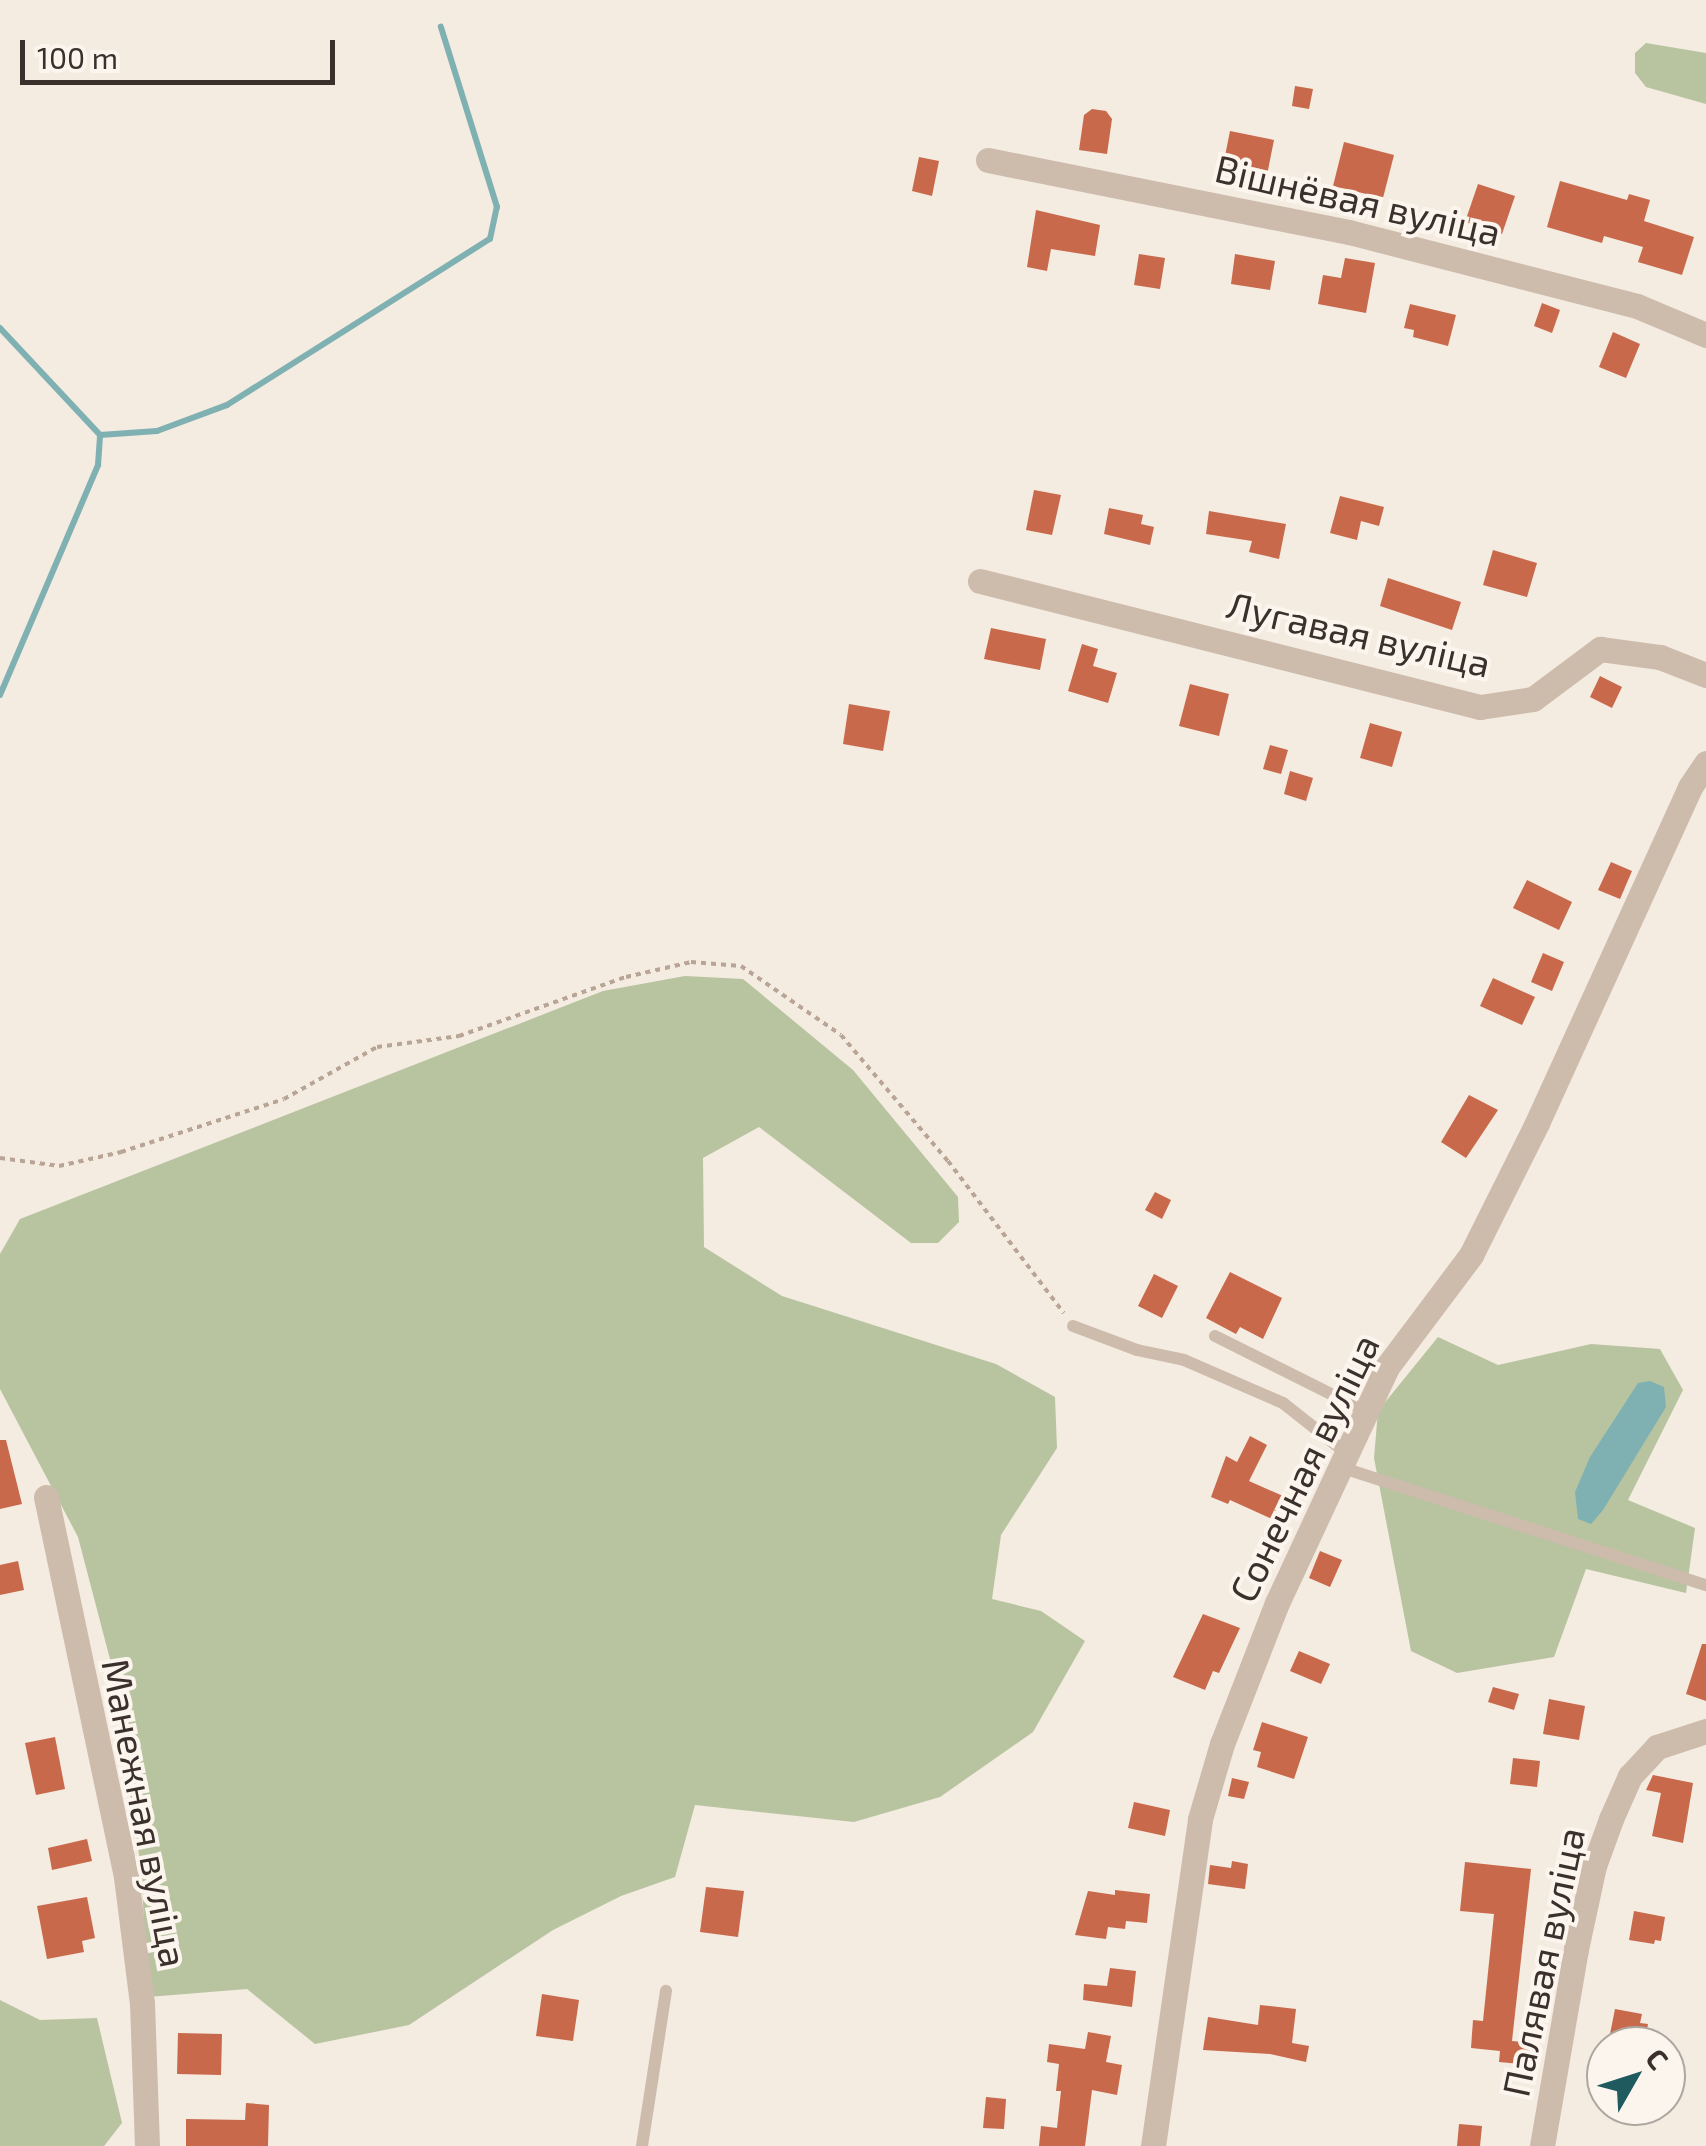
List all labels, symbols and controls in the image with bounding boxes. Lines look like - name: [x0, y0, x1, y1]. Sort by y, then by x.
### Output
- scale bar: [25, 20, 340, 82]
- text: 100 m: [37, 39, 118, 75]
- street label: Вішнёвая вуліца: [1211, 145, 1505, 255]
- street label: Лугавая вуліца: [1223, 582, 1495, 686]
- street label: Сонечная вуліца: [1219, 1327, 1389, 1609]
- street label: Манежная вуліца: [93, 1655, 197, 1971]
- street label: Палявая вуліца: [1492, 1823, 1594, 2101]
- north arrow: [1586, 2026, 1686, 2126]
- text: С: [1639, 2041, 1676, 2075]

